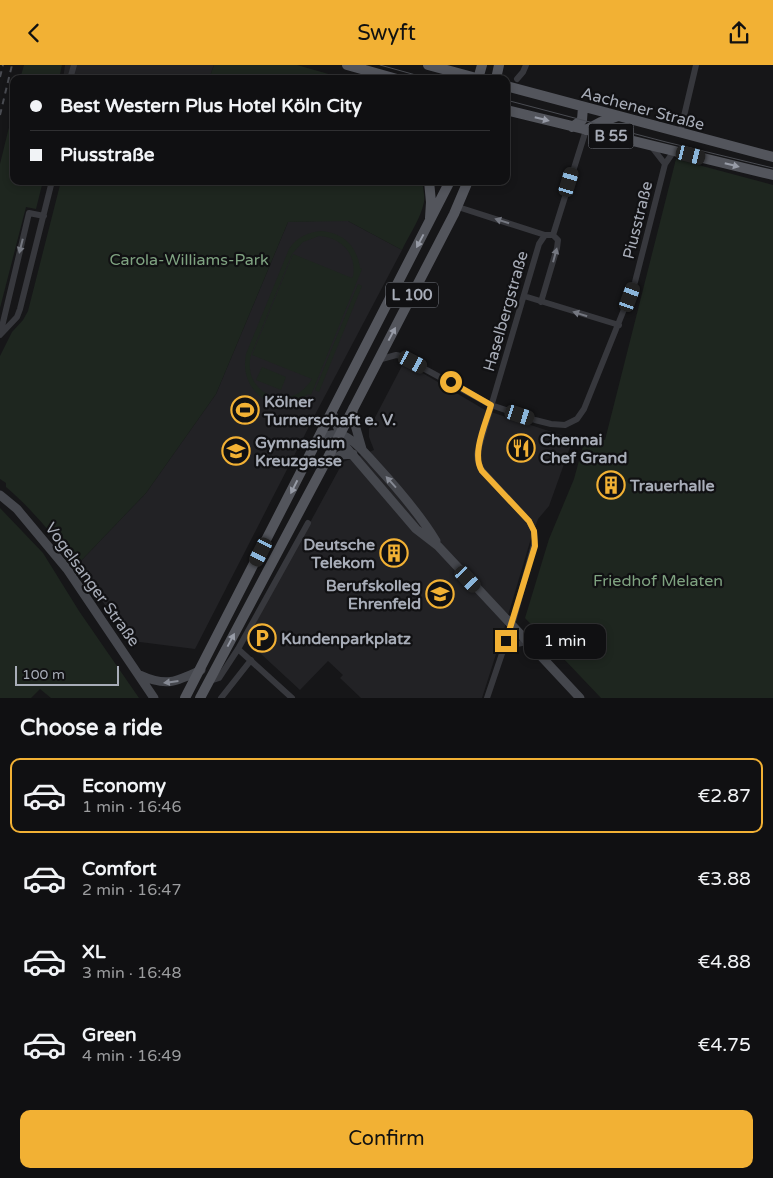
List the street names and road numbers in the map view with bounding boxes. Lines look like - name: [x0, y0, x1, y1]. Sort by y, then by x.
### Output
- street label: Aachener Straße: [579, 83, 707, 135]
- road number: B 55: [588, 123, 634, 149]
- street label: Piusstraße: [619, 179, 657, 261]
- street label: Haselbergstraße: [479, 249, 533, 374]
- road number: L 100: [386, 283, 438, 307]
- street label: Vogelsanger Straße: [40, 519, 144, 651]

